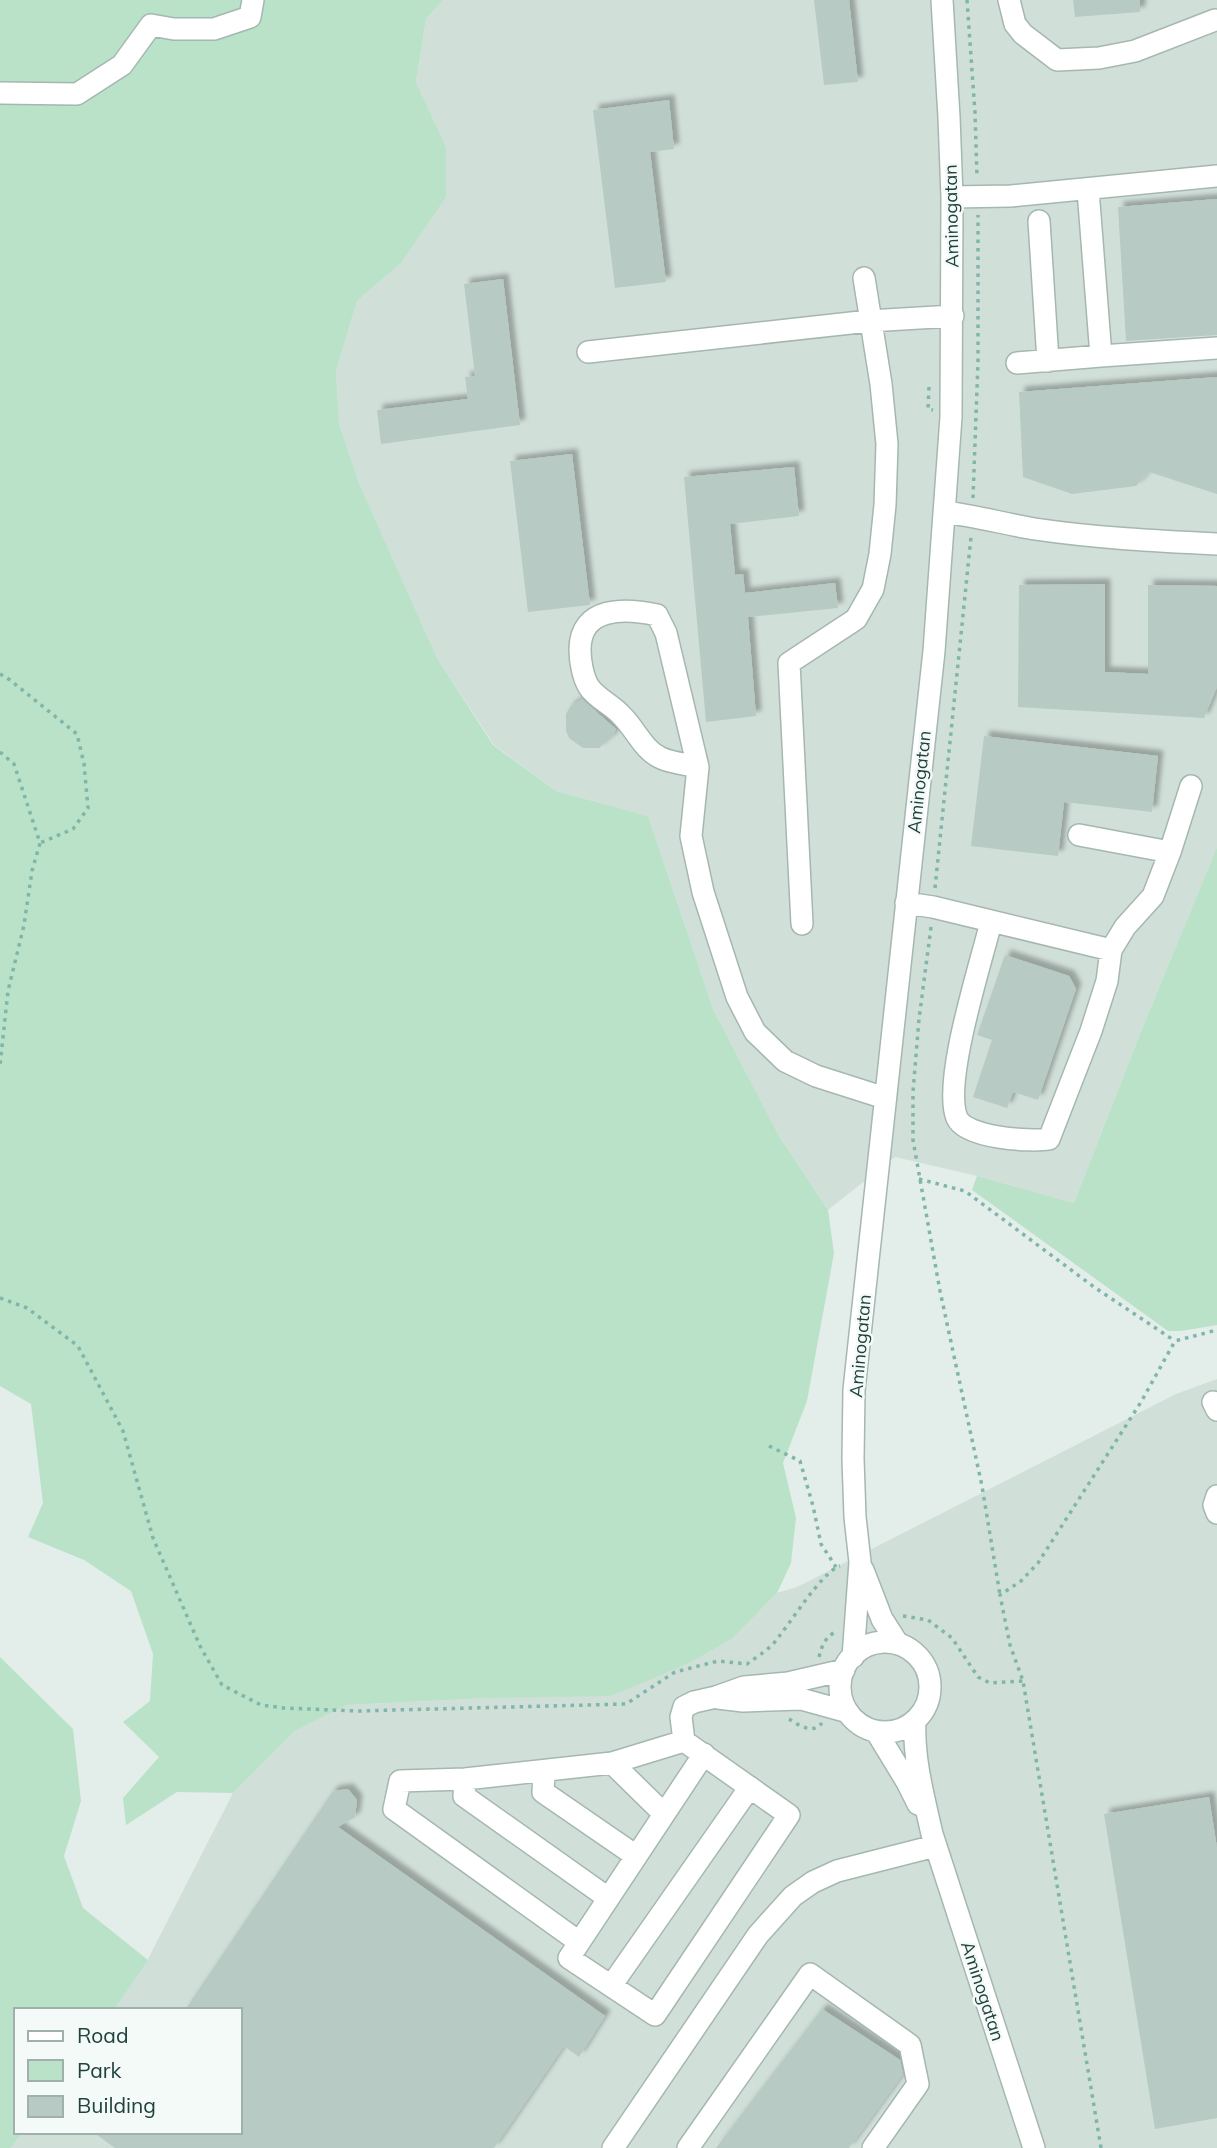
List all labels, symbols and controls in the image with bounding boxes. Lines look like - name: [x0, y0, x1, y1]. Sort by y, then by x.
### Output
- street label: Aminogatan: [939, 164, 963, 268]
- street label: Aminogatan: [902, 729, 936, 835]
- street label: Aminogatan: [844, 1293, 876, 1399]
- street label: Aminogatan: [956, 1938, 1010, 2044]
- legend: [14, 2008, 242, 2134]
- text: Road: [77, 2022, 128, 2048]
- text: Park: [77, 2057, 121, 2083]
- text: Building: [77, 2092, 156, 2118]

